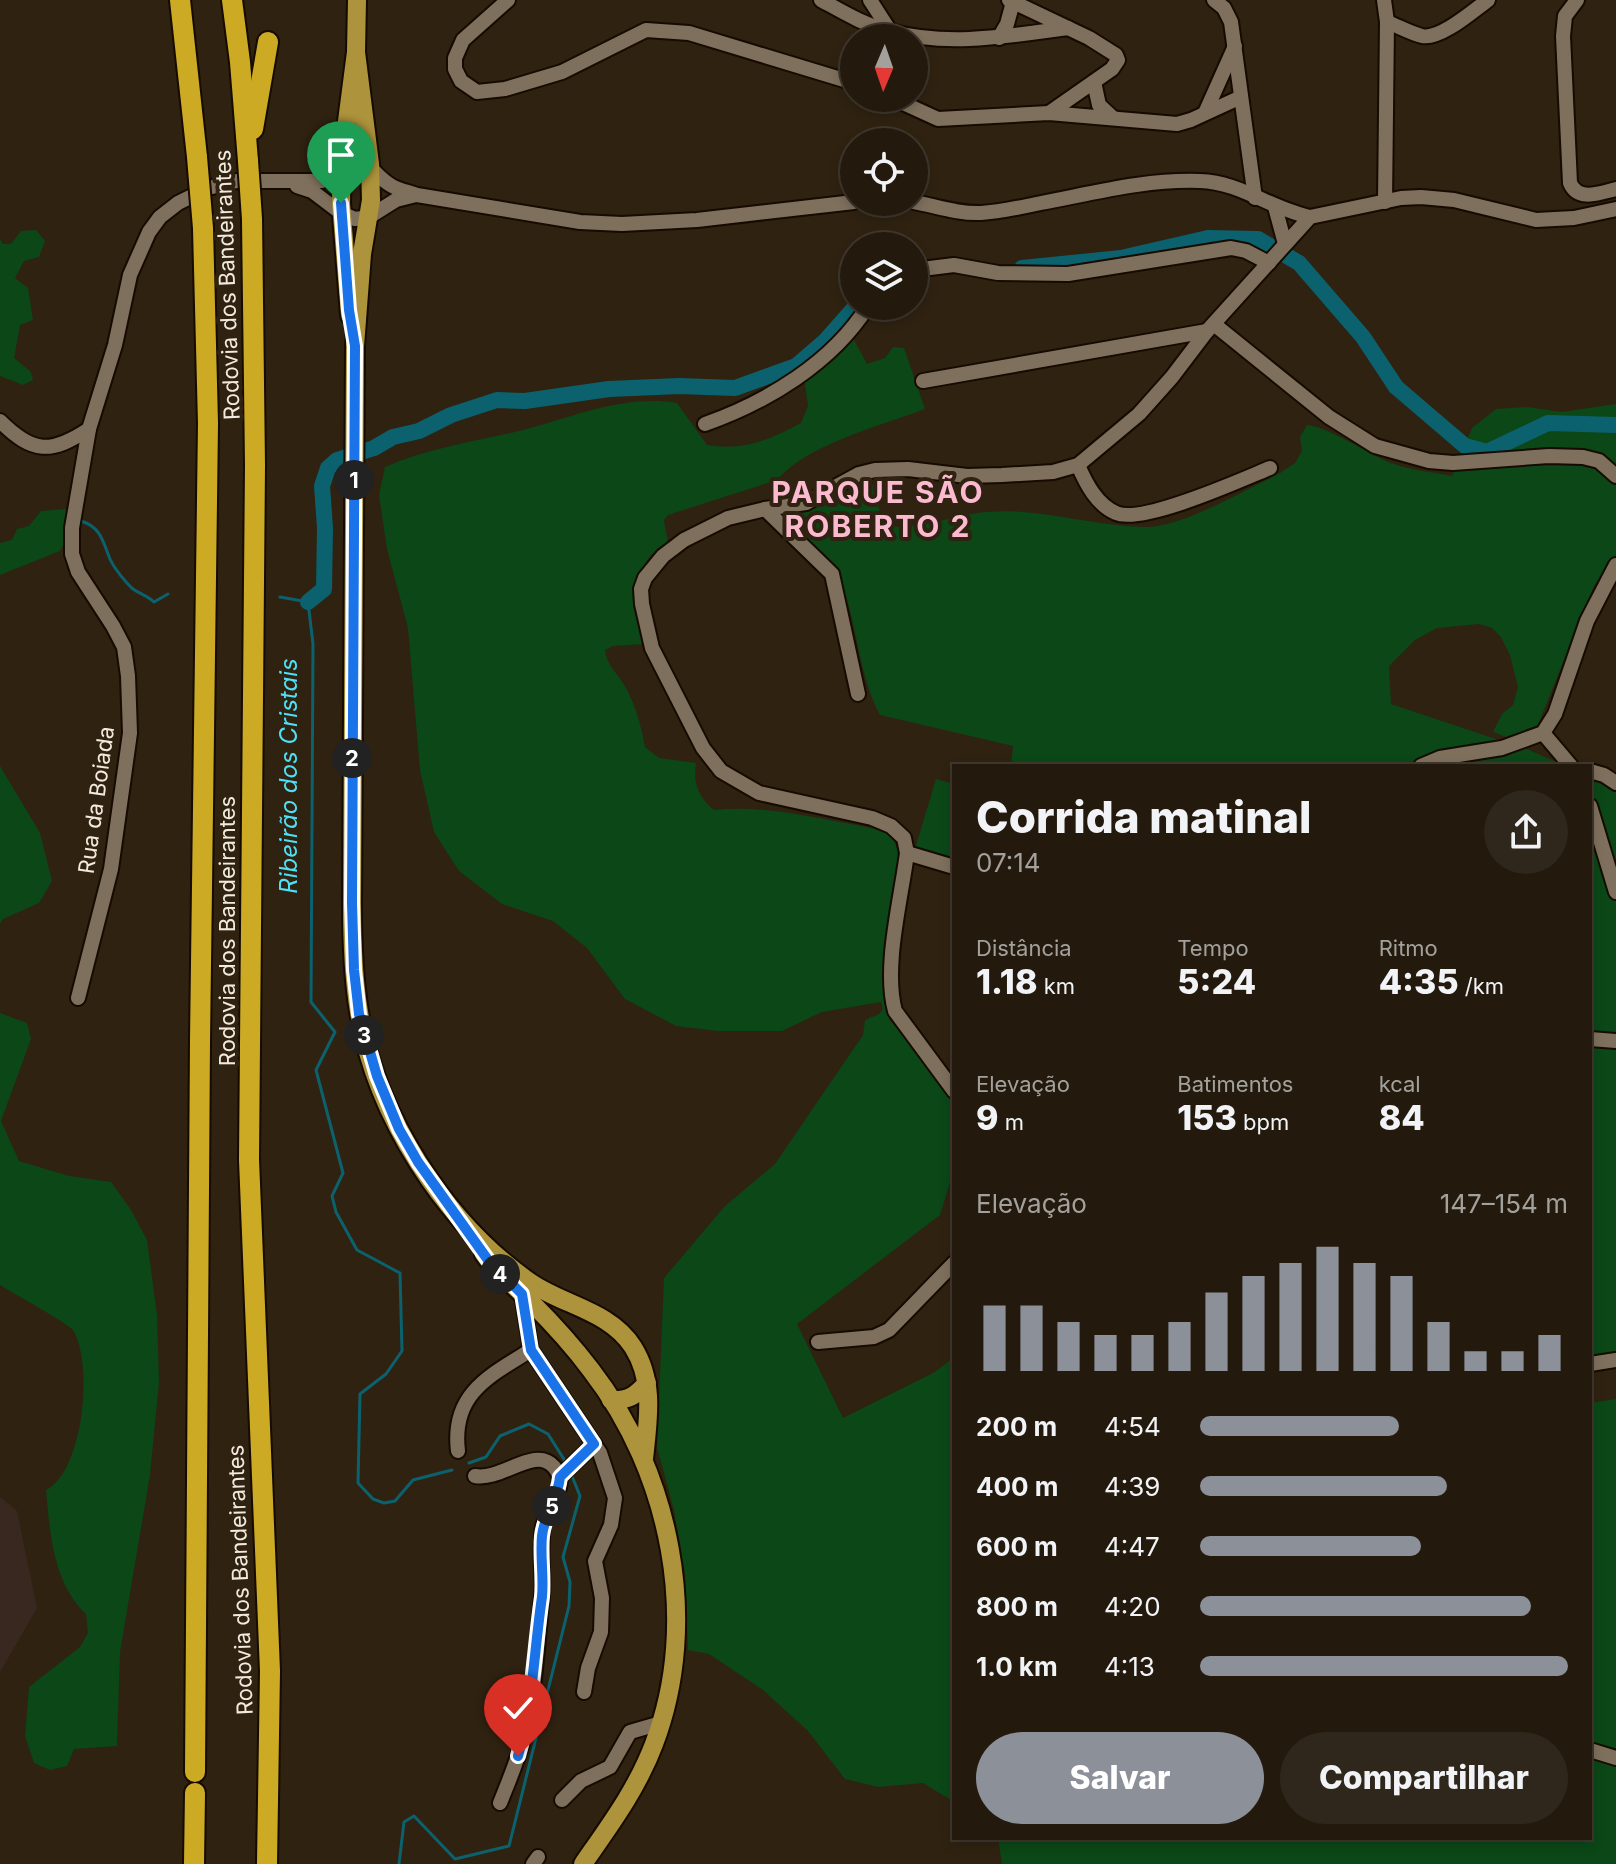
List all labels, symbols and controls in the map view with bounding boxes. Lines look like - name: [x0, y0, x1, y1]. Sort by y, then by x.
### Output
- north arrow: [840, 24, 928, 112]
- map controls: [840, 24, 928, 320]
- pin: [307, 121, 375, 203]
- button: locate: [840, 128, 928, 216]
- icon: arrive: [319, 133, 363, 177]
- street label: Rodovia dos Bandeirantes: [209, 149, 245, 421]
- button: layers: [840, 232, 928, 320]
- pin: 1: [334, 460, 374, 500]
- text: 1: [349, 467, 359, 493]
- district label: PARQUE SÃO ROBERTO 2: [771, 474, 985, 544]
- water label: Ribeirão dos Cristais: [274, 658, 303, 894]
- street label: Rua da Boiada: [73, 725, 119, 875]
- pin: 2: [332, 738, 372, 778]
- text: 2: [345, 745, 359, 771]
- text: Corrida matinal: [976, 790, 1312, 844]
- button: share: [1484, 790, 1568, 874]
- street label: Rodovia dos Bandeirantes: [214, 796, 240, 1066]
- text: 07:14: [976, 847, 1041, 878]
- text: Distância: [976, 935, 1072, 961]
- text: Tempo: [1177, 935, 1249, 961]
- text: Ritmo: [1379, 935, 1438, 961]
- text: 1.18: [976, 961, 1037, 1002]
- text: 5:24: [1177, 961, 1256, 1002]
- text: 4:35: [1379, 961, 1459, 1002]
- text: km: [1037, 973, 1075, 999]
- text: /km: [1459, 973, 1504, 999]
- pin: 3: [344, 1015, 384, 1055]
- text: 3: [357, 1022, 371, 1048]
- text: Elevação: [976, 1071, 1070, 1097]
- text: Batimentos: [1177, 1071, 1293, 1097]
- text: kcal: [1379, 1071, 1421, 1097]
- text: 9: [976, 1097, 999, 1138]
- text: 153: [1177, 1097, 1237, 1138]
- text: 84: [1379, 1097, 1425, 1138]
- text: m: [999, 1109, 1024, 1135]
- text: bpm: [1237, 1109, 1289, 1135]
- text: Elevação: [976, 1188, 1087, 1219]
- text: 147–154 m: [1440, 1188, 1568, 1219]
- pin: 4: [480, 1254, 520, 1294]
- text: 4: [493, 1261, 507, 1287]
- text: 200 m: [976, 1411, 1057, 1442]
- text: 4:54: [1104, 1411, 1161, 1442]
- street label: Rodovia dos Bandeirantes: [222, 1444, 258, 1716]
- text: 400 m: [976, 1471, 1059, 1502]
- text: 4:39: [1104, 1471, 1160, 1502]
- pin: 5: [532, 1486, 572, 1526]
- text: 5: [545, 1493, 559, 1519]
- text: 600 m: [976, 1531, 1058, 1562]
- text: 4:47: [1104, 1531, 1160, 1562]
- text: 800 m: [976, 1591, 1058, 1622]
- text: 4:20: [1104, 1591, 1161, 1622]
- text: 1.0 km: [976, 1651, 1058, 1682]
- text: 4:13: [1104, 1651, 1155, 1682]
- pin: [484, 1674, 552, 1756]
- icon: check: [496, 1686, 540, 1730]
- button: Salvar: [976, 1732, 1264, 1824]
- button: Compartilhar: [1280, 1732, 1568, 1824]

